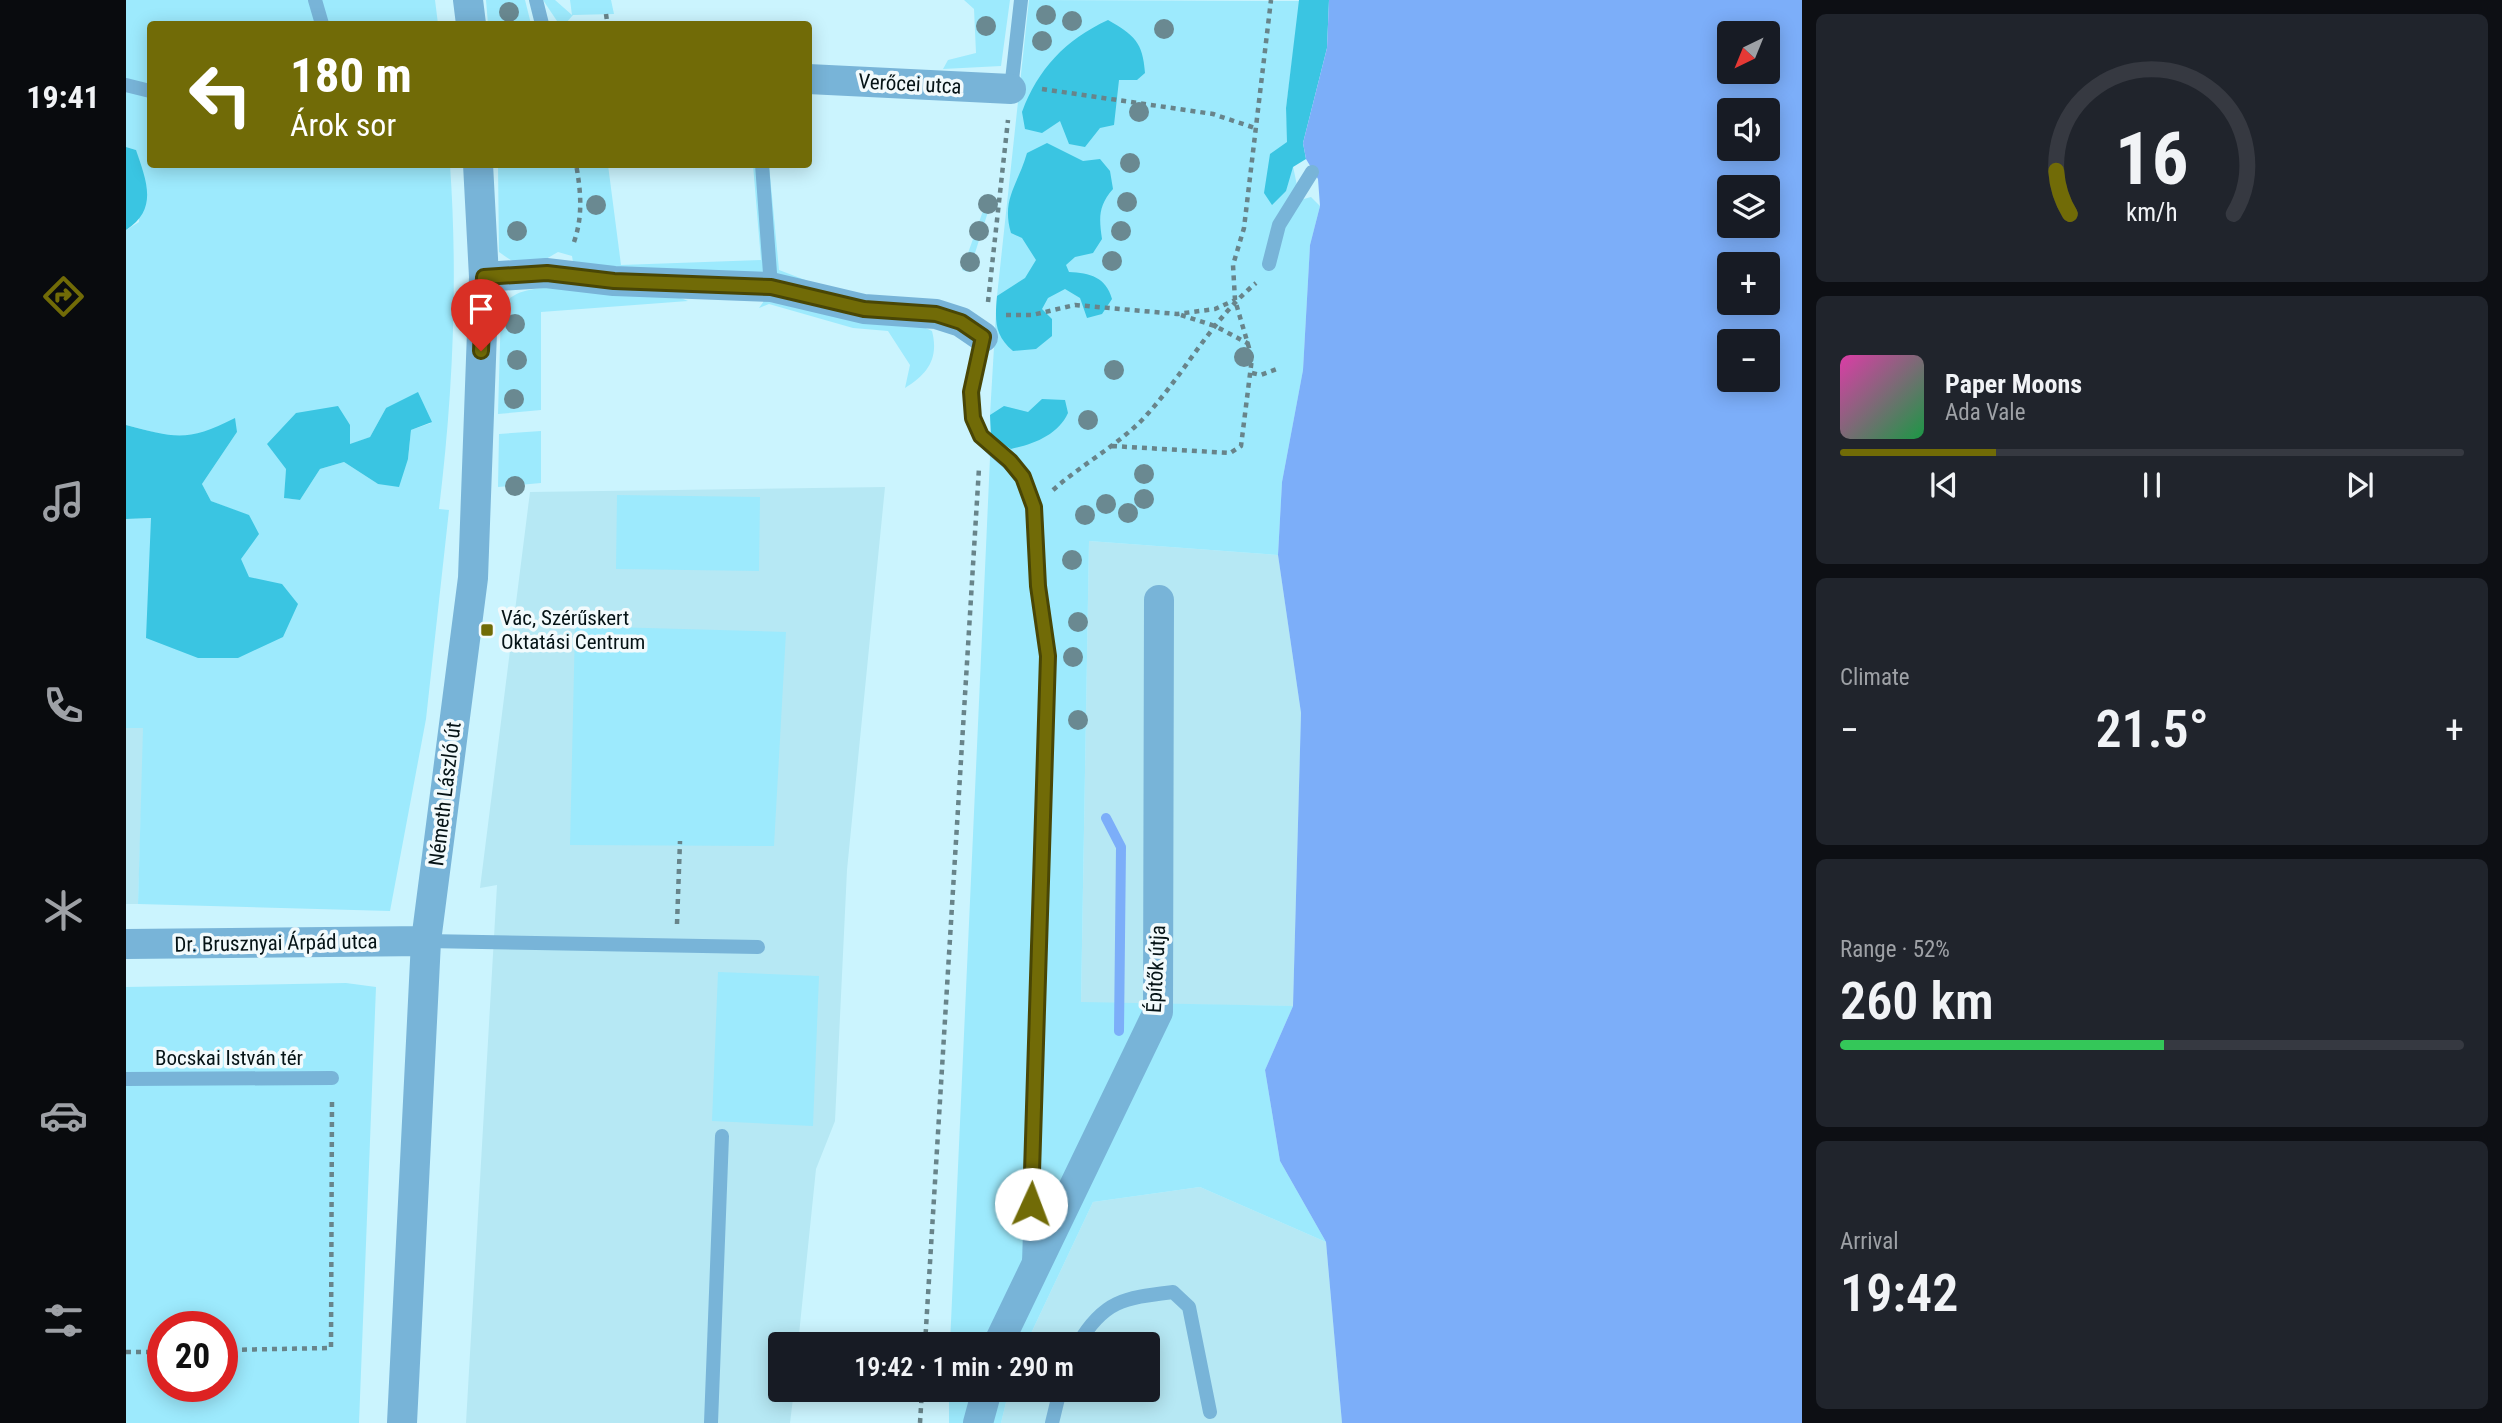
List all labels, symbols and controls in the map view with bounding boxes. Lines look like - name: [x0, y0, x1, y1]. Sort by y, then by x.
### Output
- north arrow: [1717, 21, 1780, 84]
- map controls: [1717, 21, 1780, 392]
- text: 180 m: [290, 47, 412, 104]
- icon: left: [175, 49, 266, 140]
- street label: Verőcei utca: [858, 69, 962, 99]
- text: 19:41: [26, 78, 100, 116]
- button: sound: [1717, 98, 1780, 161]
- text: Árok sor: [290, 106, 396, 144]
- text: 16: [2115, 116, 2189, 202]
- button: layers: [1717, 175, 1780, 238]
- text: km/h: [2126, 198, 2178, 227]
- button: +: [1717, 252, 1780, 315]
- icon: directions: [39, 272, 88, 321]
- pin: [451, 279, 511, 351]
- icon: arrive: [462, 290, 500, 328]
- button: −: [1717, 329, 1780, 392]
- text: Paper Moons: [1945, 369, 2082, 399]
- text: Ada Vale: [1945, 399, 2025, 426]
- icon: previous: [1925, 466, 1963, 504]
- icon: pause: [2133, 466, 2171, 504]
- icon: next: [2341, 466, 2379, 504]
- icon: music: [39, 477, 88, 526]
- place label: Vác, Szérűskert Oktatási Centrum: [501, 606, 645, 654]
- marker: Vác, Szérűskert Oktatási Centrum: [479, 622, 495, 638]
- text: Climate: [1840, 664, 1910, 691]
- icon: phone: [39, 681, 88, 730]
- text: 21.5°: [2095, 699, 2209, 760]
- text: −: [1840, 708, 1859, 752]
- text: +: [2445, 708, 2464, 752]
- street label: Németh László út: [424, 721, 466, 867]
- icon: climate: [39, 886, 88, 935]
- street label: Építők útja: [1142, 925, 1170, 1013]
- street label: Dr. Brusznyai Árpád utca: [174, 929, 378, 957]
- text: Range · 52%: [1840, 936, 1950, 963]
- text: 260 km: [1840, 971, 1994, 1032]
- street label: Bocskai István tér: [155, 1046, 303, 1070]
- icon: car: [39, 1091, 88, 1140]
- position arrow: [994, 1167, 1068, 1241]
- text: Arrival: [1840, 1228, 1899, 1255]
- text: 19:42: [1840, 1263, 1958, 1324]
- icon: filters: [39, 1296, 88, 1345]
- speed limit sign: 20: [147, 1311, 238, 1402]
- text: 19:42 · 1 min · 290 m: [854, 1352, 1074, 1382]

